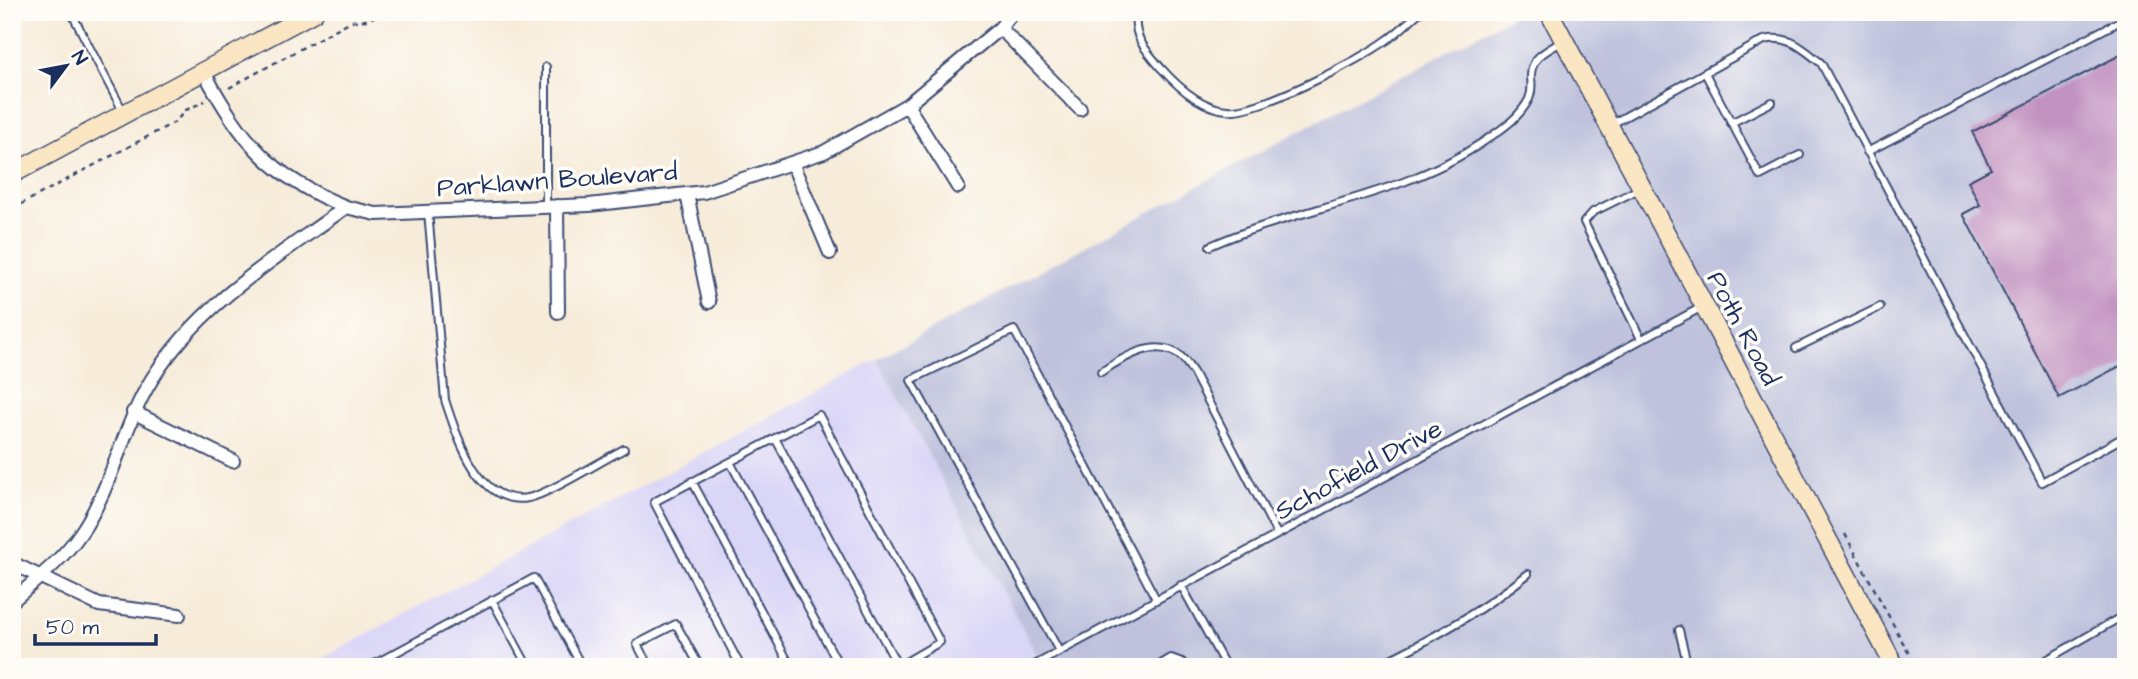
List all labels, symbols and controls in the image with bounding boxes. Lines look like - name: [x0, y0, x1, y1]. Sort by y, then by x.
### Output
- north arrow: [32, 32, 102, 102]
- text: N: [65, 46, 94, 70]
- street label: Parklawn Boulevard: [436, 154, 678, 206]
- street label: Poth Road: [1698, 265, 1788, 392]
- street label: Schofield Drive: [1269, 411, 1448, 529]
- scale bar: [35, 602, 156, 646]
- text: 50 m: [46, 613, 100, 642]

